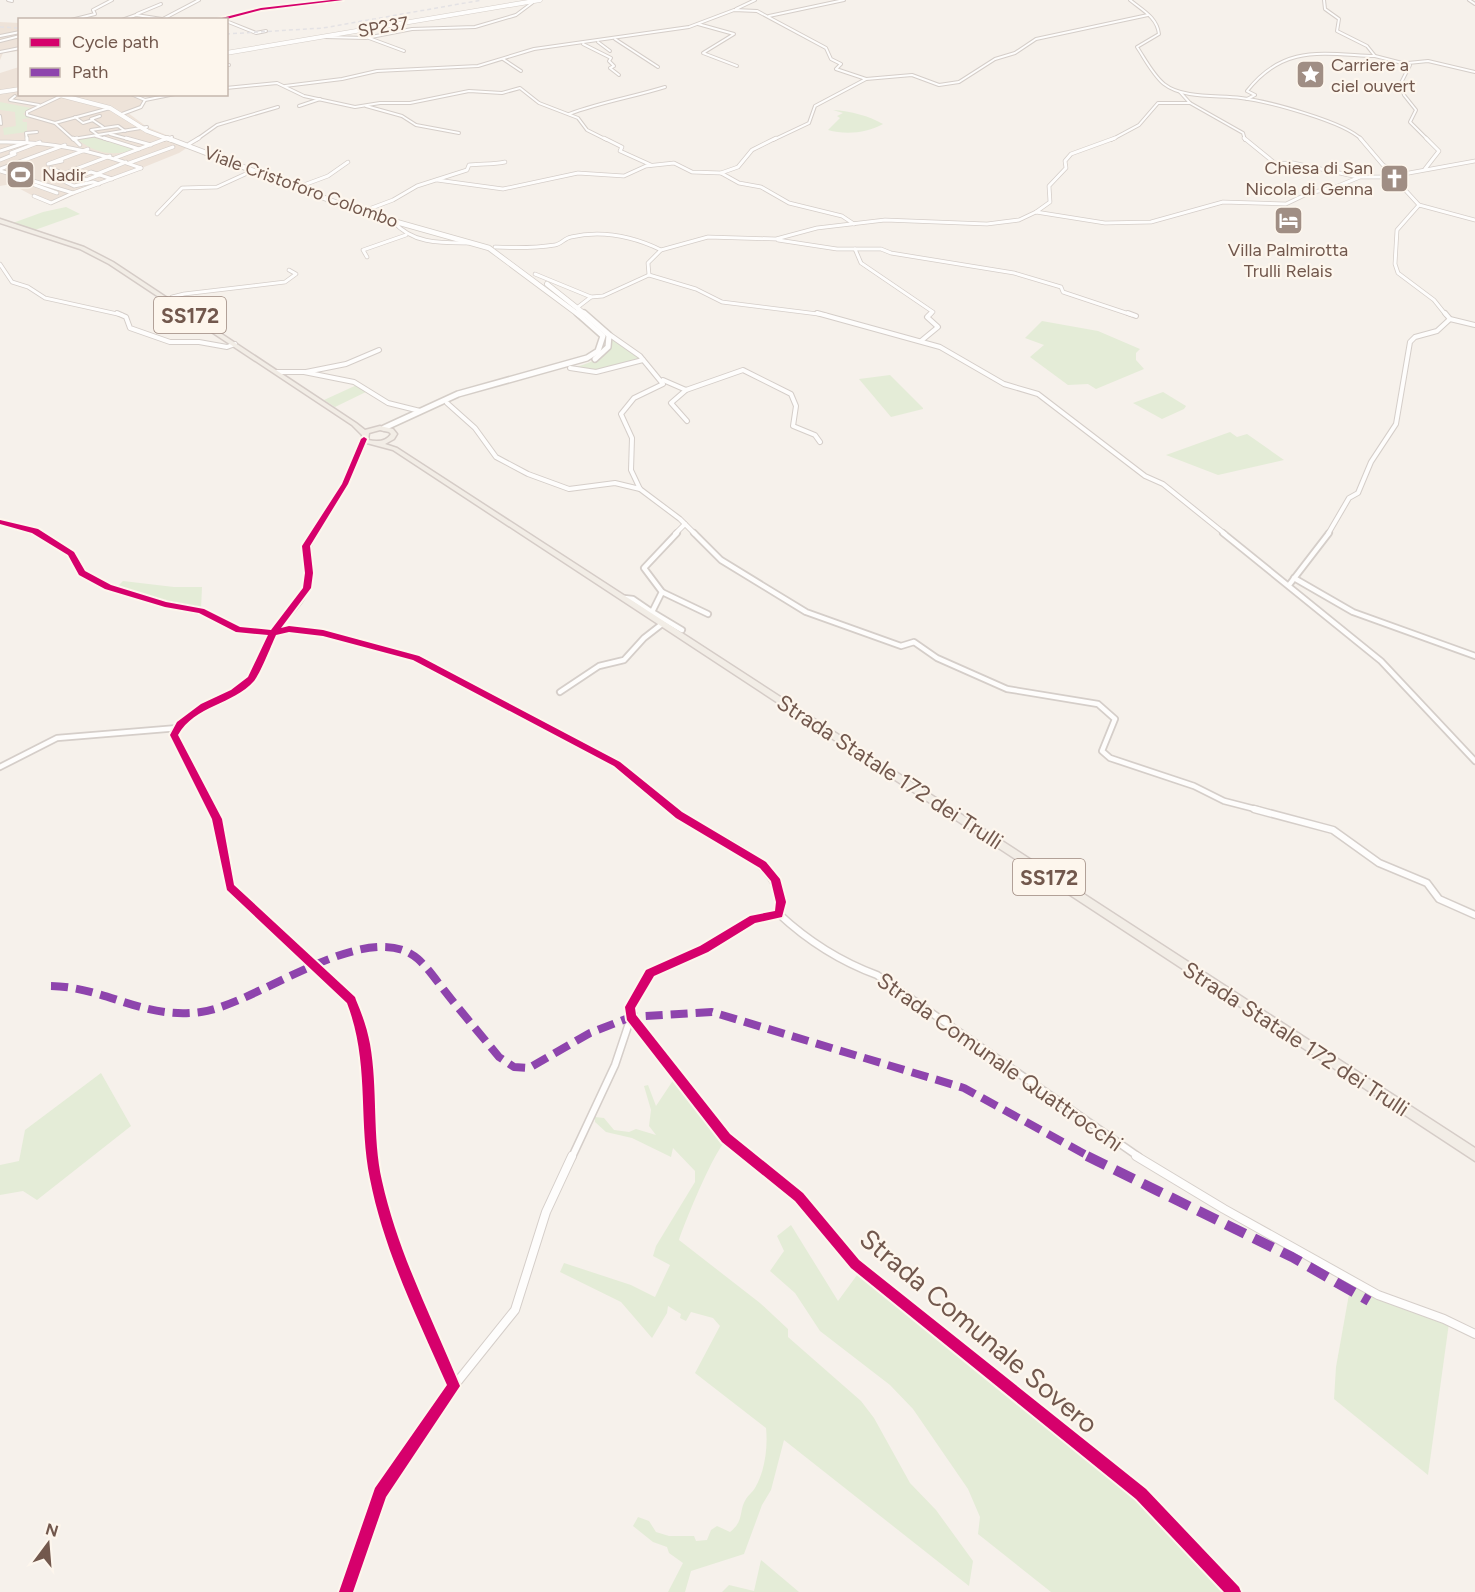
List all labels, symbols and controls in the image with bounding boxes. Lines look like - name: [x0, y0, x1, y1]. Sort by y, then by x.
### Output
- street label: SP237: [356, 12, 410, 42]
- legend: [18, 18, 228, 96]
- text: Cycle path: [72, 31, 159, 53]
- place label: Carriere a ciel ouvert: [1331, 54, 1416, 97]
- place icon: Carriere a ciel ouvert: [1294, 59, 1326, 91]
- text: Path: [72, 61, 108, 83]
- street label: Viale Cristoforo Colombo: [201, 142, 401, 232]
- place label: Chiesa di San Nicola di Genna: [1245, 157, 1373, 200]
- sports icon: Nadir: [5, 159, 37, 191]
- church icon: Chiesa di San Nicola di Genna: [1378, 162, 1410, 194]
- place label: Nadir: [42, 164, 86, 186]
- hotel icon: Villa Palmirotta Trulli Relais: [1272, 205, 1304, 237]
- place label: Villa Palmirotta Trulli Relais: [1228, 239, 1348, 282]
- road number: SS172: [154, 297, 226, 333]
- street label: Strada Statale 172 dei Trulli: [772, 689, 1008, 855]
- road number: SS172: [1013, 859, 1085, 895]
- street label: Strada Statale 172 dei Trulli: [1178, 956, 1414, 1122]
- street label: Strada Comunale Quattrocchi: [872, 967, 1128, 1157]
- street label: Strada Comunale Sovero: [853, 1222, 1105, 1440]
- north arrow: [18, 1514, 78, 1574]
- text: N: [43, 1519, 61, 1541]

